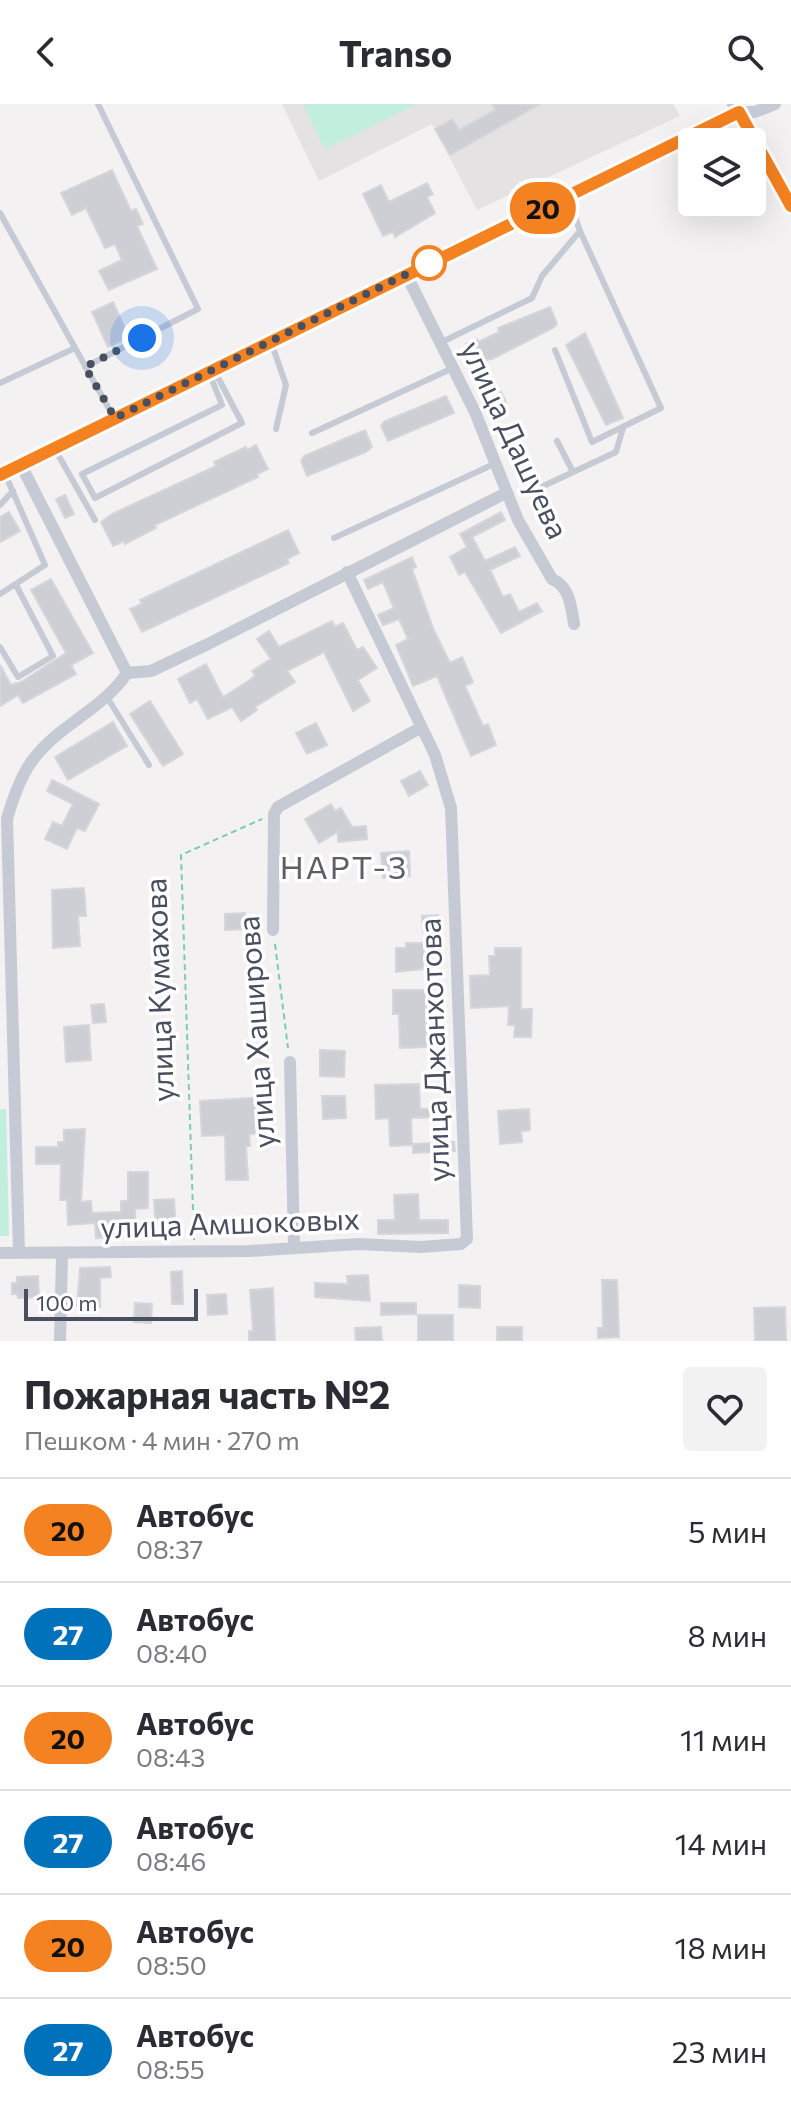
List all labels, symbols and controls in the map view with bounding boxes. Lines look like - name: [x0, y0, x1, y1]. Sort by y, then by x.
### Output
- icon: back: [24, 30, 68, 74]
- text: Transo: [339, 30, 452, 74]
- icon: search: [723, 30, 767, 74]
- map controls: [678, 128, 766, 216]
- button: layers: [678, 128, 766, 216]
- line badge: 20: [507, 182, 579, 234]
- text: 20: [526, 191, 560, 225]
- unlabelled marker: [412, 246, 446, 280]
- your location: [122, 318, 162, 358]
- street label: улица Дашуева: [454, 334, 578, 544]
- district label: НАРТ-3: [280, 846, 408, 886]
- street label: улица Кумахова: [135, 878, 180, 1103]
- street label: улица Хаширова: [228, 915, 281, 1150]
- street label: улица Джанхотова: [409, 918, 456, 1183]
- street label: улица Амшоковых: [100, 1198, 360, 1245]
- scale bar: [24, 1285, 198, 1321]
- text: 100 m: [36, 1289, 98, 1316]
- button: heart: [683, 1367, 767, 1451]
- text: Пожарная часть №2: [24, 1370, 390, 1417]
- text: Пешком · 4 мин · 270 m: [24, 1424, 300, 1455]
- text: Автобус: [136, 1496, 254, 1533]
- text: 5 мин: [688, 1512, 767, 1549]
- text: 20: [51, 1513, 85, 1547]
- text: 08:37: [136, 1533, 203, 1564]
- text: Автобус: [136, 1600, 254, 1637]
- text: 8 мин: [687, 1616, 767, 1653]
- text: 27: [52, 1617, 84, 1651]
- text: 08:40: [136, 1637, 207, 1668]
- text: Автобус: [136, 1704, 254, 1741]
- text: 11 мин: [680, 1720, 767, 1757]
- text: 20: [51, 1721, 85, 1755]
- text: 08:43: [136, 1741, 205, 1772]
- text: Автобус: [136, 1808, 254, 1845]
- text: 14 мин: [675, 1824, 767, 1861]
- text: 27: [52, 1825, 84, 1859]
- text: 08:46: [136, 1845, 206, 1876]
- text: Автобус: [136, 1912, 254, 1949]
- text: 18 мин: [675, 1928, 767, 1965]
- text: 20: [51, 1929, 85, 1963]
- text: 08:50: [136, 1949, 207, 1980]
- text: Автобус: [136, 2016, 254, 2053]
- text: 23 мин: [672, 2032, 767, 2069]
- text: 27: [52, 2033, 84, 2067]
- text: 08:55: [136, 2053, 205, 2084]

